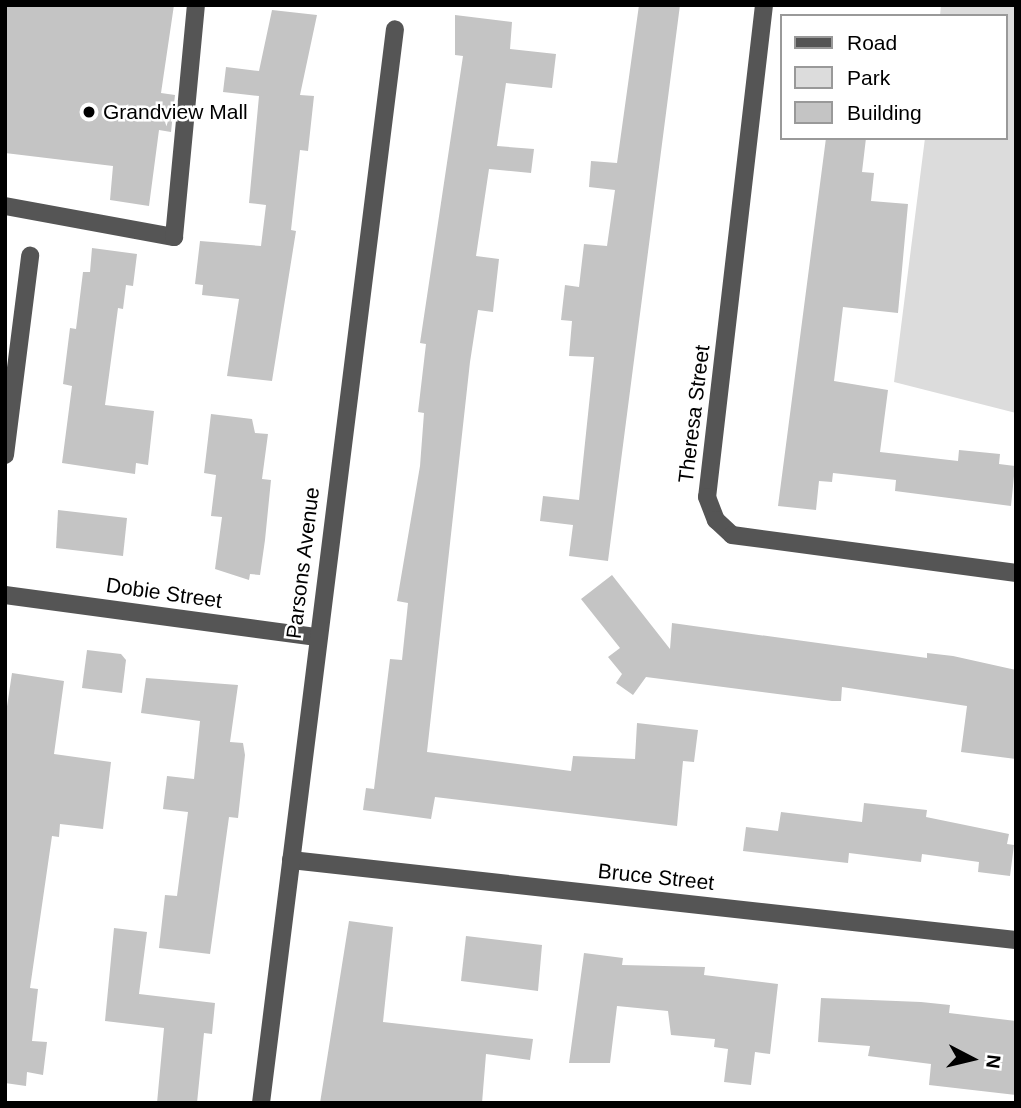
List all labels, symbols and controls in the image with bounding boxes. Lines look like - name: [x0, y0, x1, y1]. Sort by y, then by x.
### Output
- legend: [780, 14, 1007, 140]
- text: Road: [847, 31, 897, 54]
- text: Park: [847, 66, 890, 89]
- place label: Grandview Mall: [103, 99, 248, 125]
- text: Building: [847, 101, 922, 124]
- marker: Grandview Mall: [81, 104, 97, 120]
- street label: Theresa Street: [673, 344, 715, 484]
- street label: Parsons Avenue: [281, 485, 325, 641]
- street label: Dobie Street: [104, 572, 224, 614]
- street label: Bruce Street: [597, 858, 715, 896]
- north arrow: [937, 1024, 1007, 1094]
- text: N: [982, 1054, 1005, 1070]

